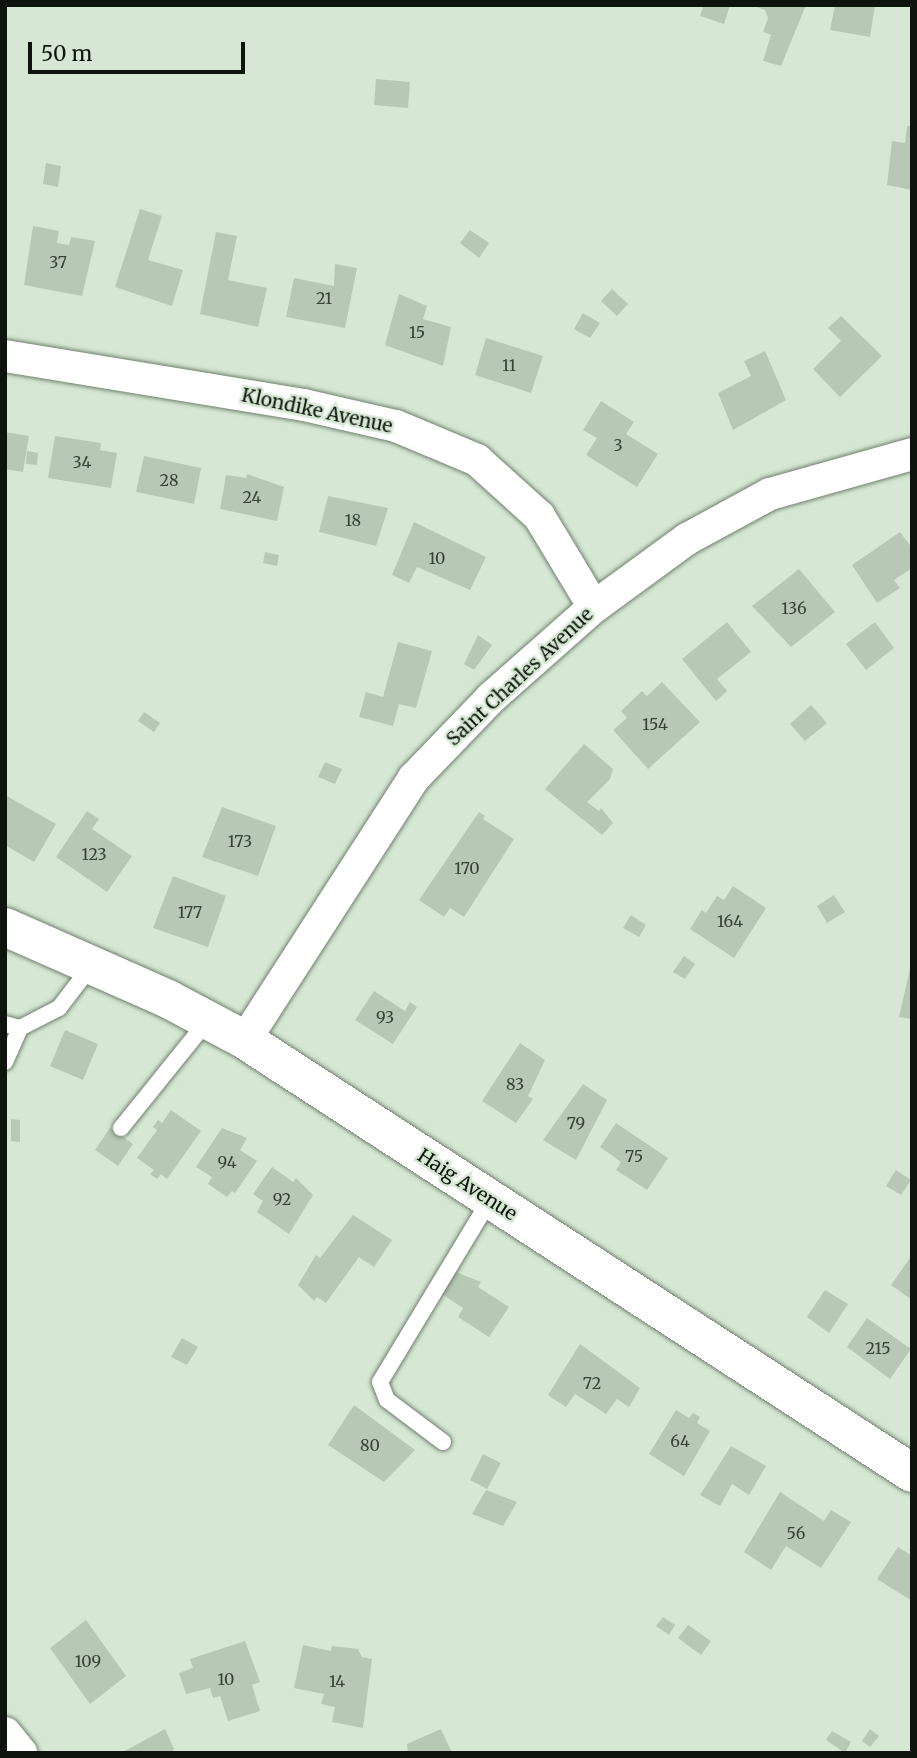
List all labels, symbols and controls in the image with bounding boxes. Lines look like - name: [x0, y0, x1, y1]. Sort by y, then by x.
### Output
- scale bar: [32, 28, 248, 72]
- text: 50 m: [41, 40, 92, 67]
- house number: 37: [49, 252, 67, 272]
- house number: 21: [316, 288, 332, 308]
- house number: 15: [409, 322, 425, 342]
- house number: 11: [502, 355, 516, 375]
- street label: Klondike Avenue: [239, 384, 395, 438]
- house number: 3: [613, 435, 623, 455]
- house number: 34: [73, 452, 91, 472]
- house number: 28: [160, 470, 178, 490]
- house number: 24: [243, 487, 261, 507]
- house number: 18: [345, 510, 361, 530]
- house number: 10: [429, 548, 445, 568]
- house number: 136: [781, 598, 807, 618]
- street label: Saint Charles Avenue: [442, 603, 598, 751]
- house number: 154: [642, 714, 668, 734]
- house number: 173: [228, 831, 252, 851]
- house number: 123: [81, 844, 107, 864]
- house number: 170: [454, 858, 480, 878]
- house number: 177: [178, 902, 202, 922]
- house number: 164: [717, 911, 743, 931]
- house number: 93: [376, 1007, 394, 1027]
- house number: 83: [506, 1074, 524, 1094]
- house number: 79: [567, 1113, 585, 1133]
- street label: Haig Avenue: [413, 1144, 521, 1226]
- house number: 75: [625, 1146, 643, 1166]
- house number: 94: [217, 1152, 237, 1172]
- house number: 92: [273, 1189, 291, 1209]
- house number: 215: [865, 1338, 891, 1358]
- house number: 72: [583, 1373, 601, 1393]
- house number: 64: [670, 1431, 690, 1451]
- house number: 80: [360, 1435, 380, 1455]
- house number: 56: [787, 1523, 805, 1543]
- house number: 109: [75, 1651, 101, 1671]
- house number: 10: [218, 1669, 234, 1689]
- house number: 14: [329, 1671, 345, 1691]

